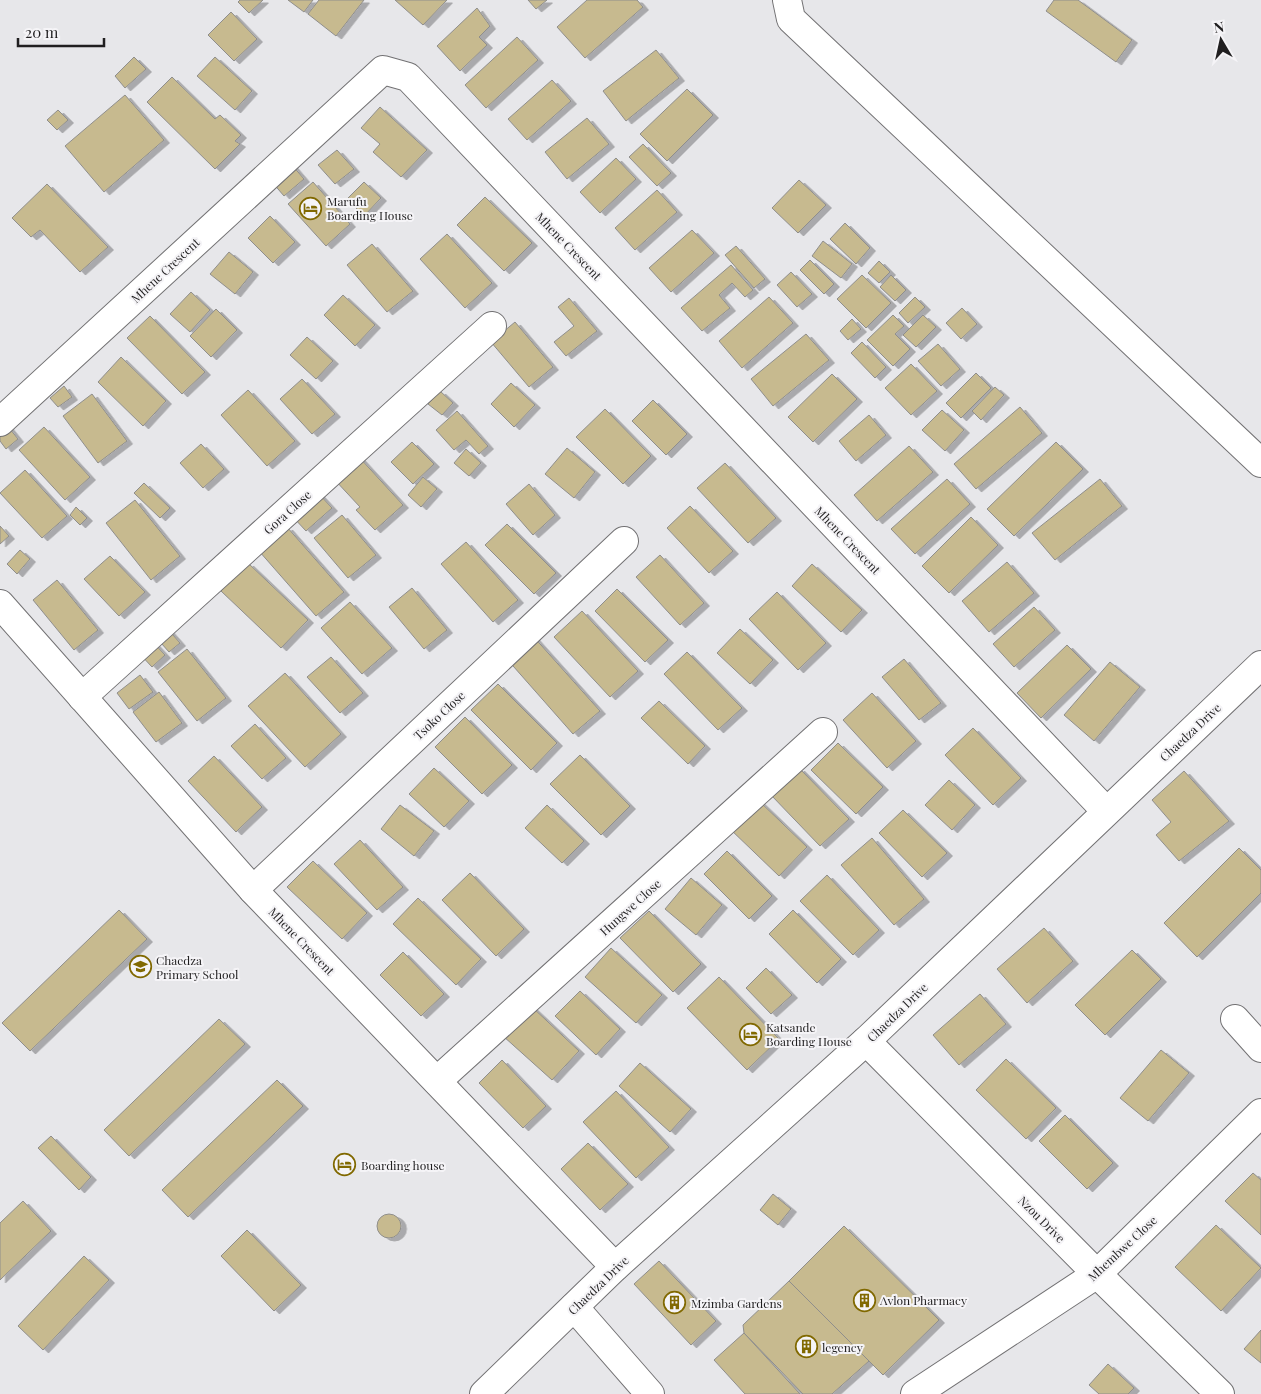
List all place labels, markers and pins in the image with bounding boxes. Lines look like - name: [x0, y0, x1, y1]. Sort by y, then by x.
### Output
- place label: Marufu Boarding House: [327, 193, 413, 223]
- hotel icon: Marufu Boarding House: [299, 196, 323, 220]
- place label: Chaedza Primary School: [156, 952, 239, 982]
- school or university icon: Chaedza Primary School: [128, 955, 152, 979]
- place label: Katsande Boarding House: [766, 1019, 852, 1049]
- hotel icon: Katsande Boarding House: [738, 1022, 762, 1046]
- hotel icon: Boarding house: [333, 1153, 357, 1177]
- place label: Boarding house: [361, 1157, 445, 1173]
- building icon: Avlon Pharmacy: [852, 1288, 876, 1312]
- building icon: Mzimba Gardens: [663, 1291, 687, 1315]
- place label: Avlon Pharmacy: [879, 1292, 967, 1308]
- place label: Mzimba Gardens: [691, 1295, 782, 1311]
- building icon: legency: [794, 1335, 818, 1359]
- place label: legency: [822, 1339, 863, 1355]

